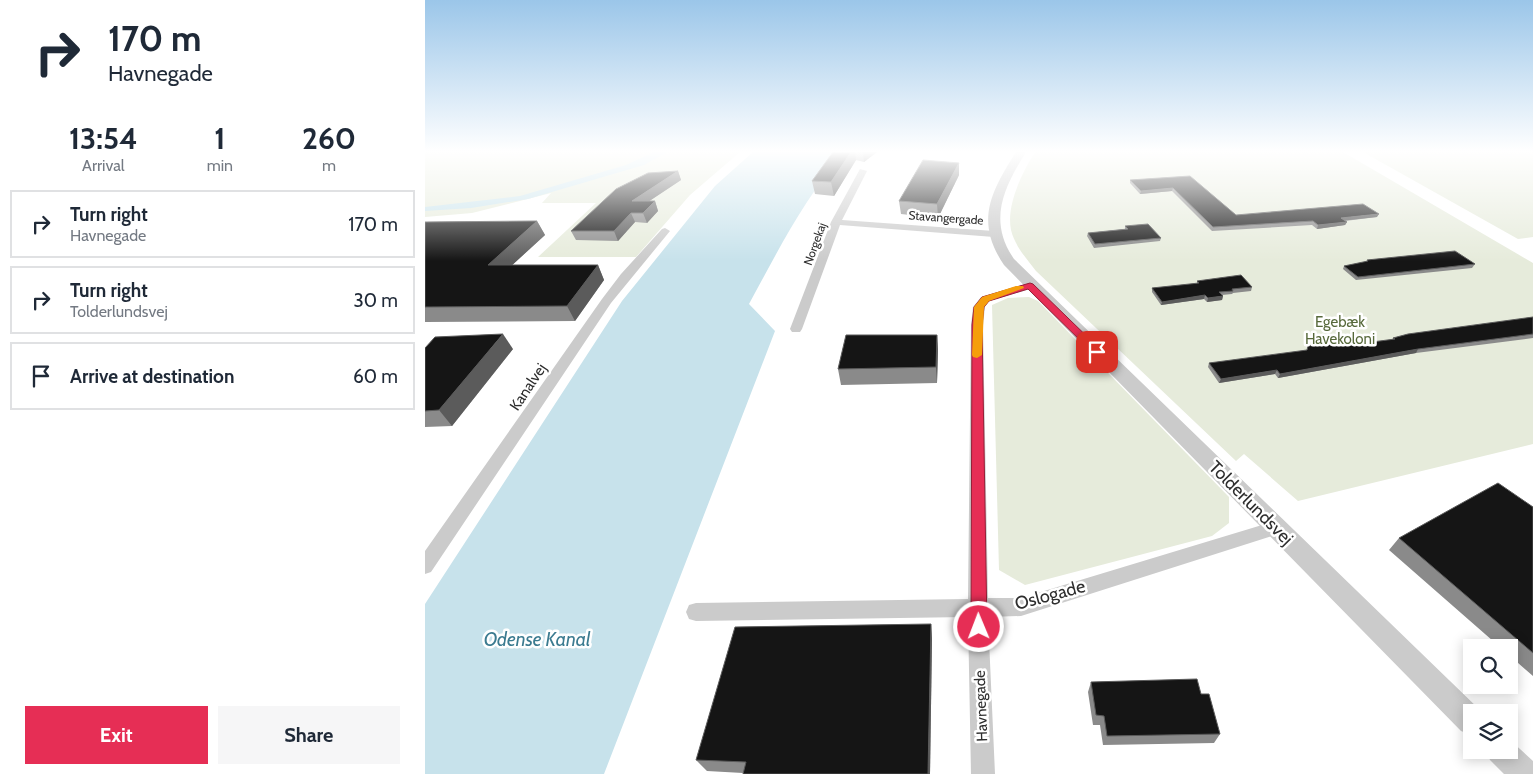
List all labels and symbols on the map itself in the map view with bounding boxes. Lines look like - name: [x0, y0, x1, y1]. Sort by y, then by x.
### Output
- street label: Stavangergade: [908, 207, 984, 228]
- street label: Norgekaj: [800, 220, 829, 267]
- park label: Egebæk Havekoloni: [1305, 313, 1375, 348]
- pin: [1076, 331, 1118, 373]
- street label: Kanalvej: [506, 360, 550, 414]
- street label: Tolderlundsvej: [1204, 456, 1298, 550]
- street label: Oslogade: [1012, 575, 1088, 615]
- position arrow: [952, 600, 1004, 652]
- water label: Odense Kanal: [484, 628, 591, 651]
- street label: Havnegade: [971, 670, 991, 742]

